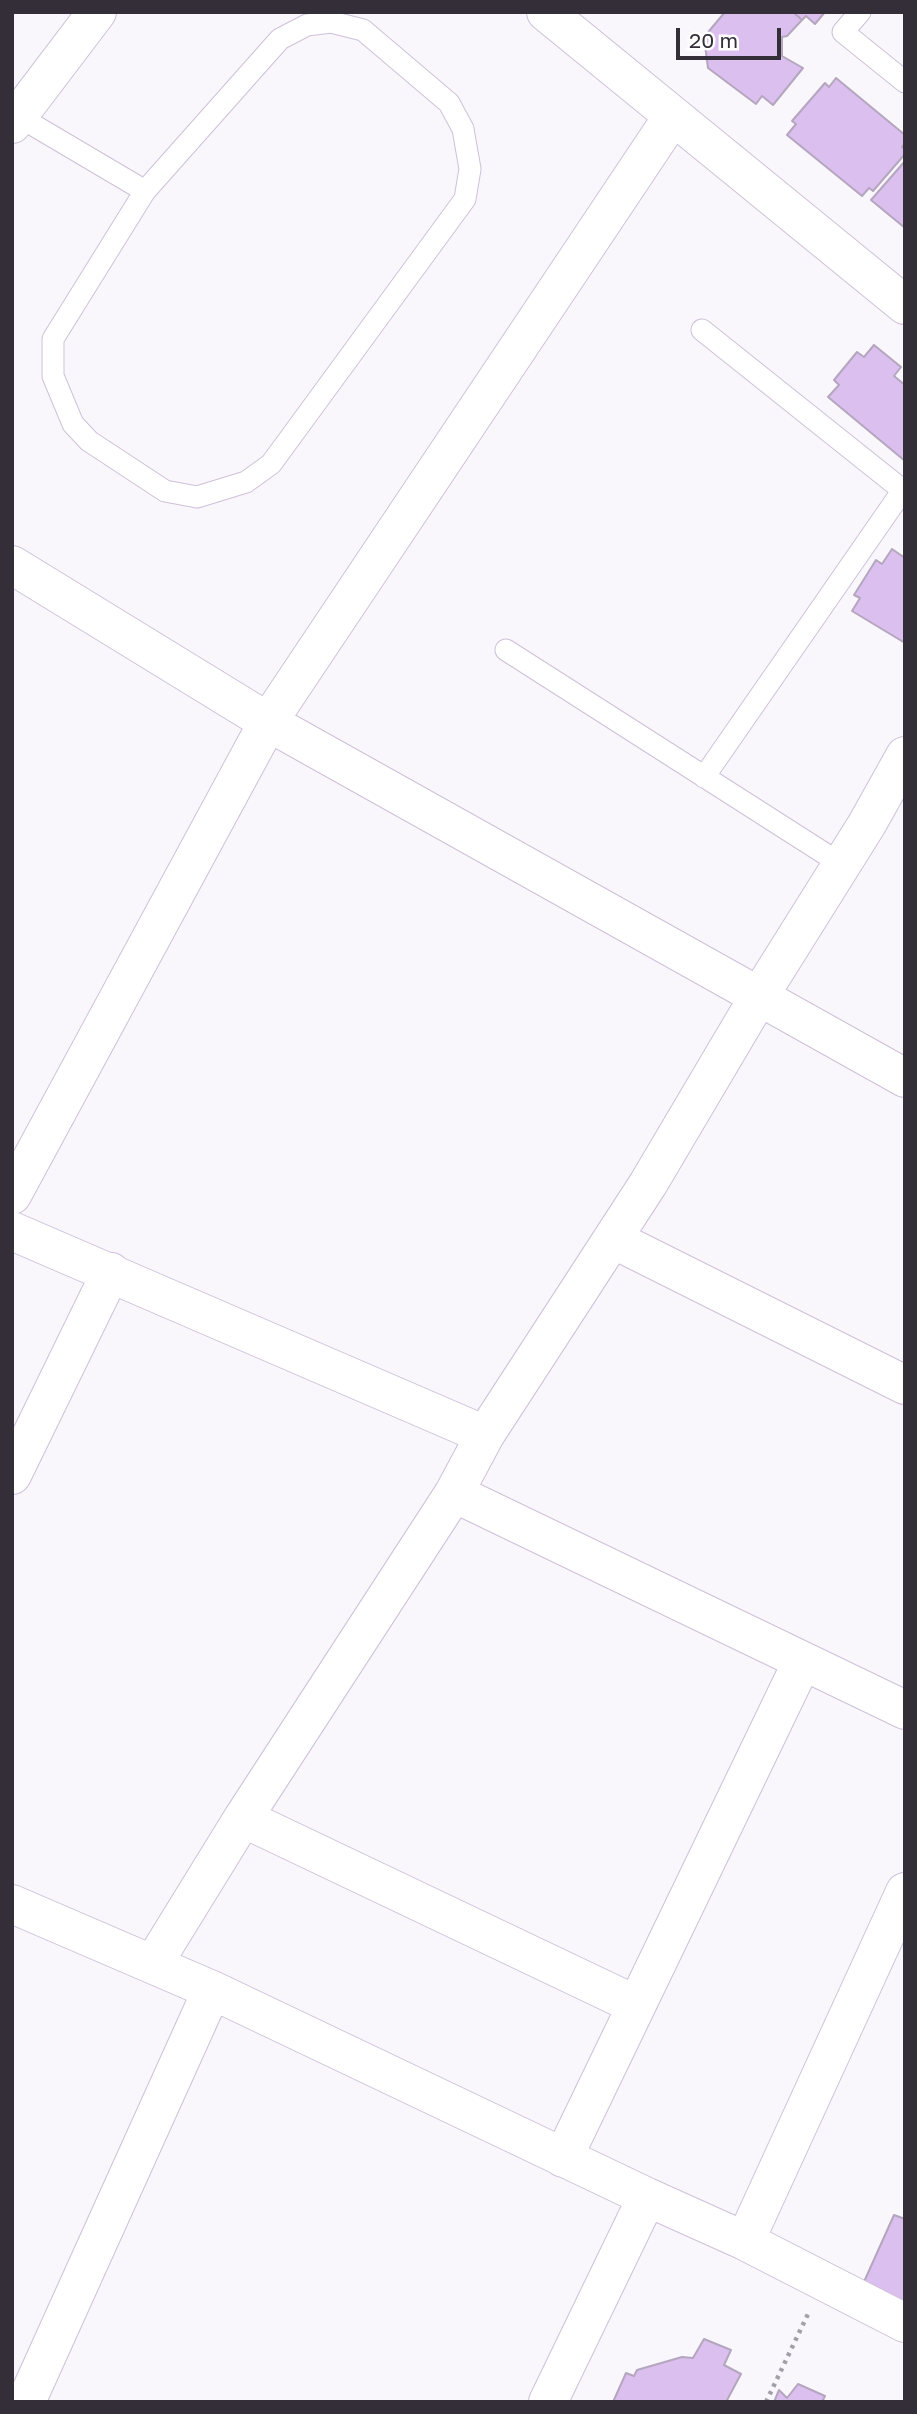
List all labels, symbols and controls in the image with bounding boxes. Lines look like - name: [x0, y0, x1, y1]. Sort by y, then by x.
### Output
- scale bar: [679, 14, 784, 58]
- text: 20 m: [689, 27, 738, 53]

